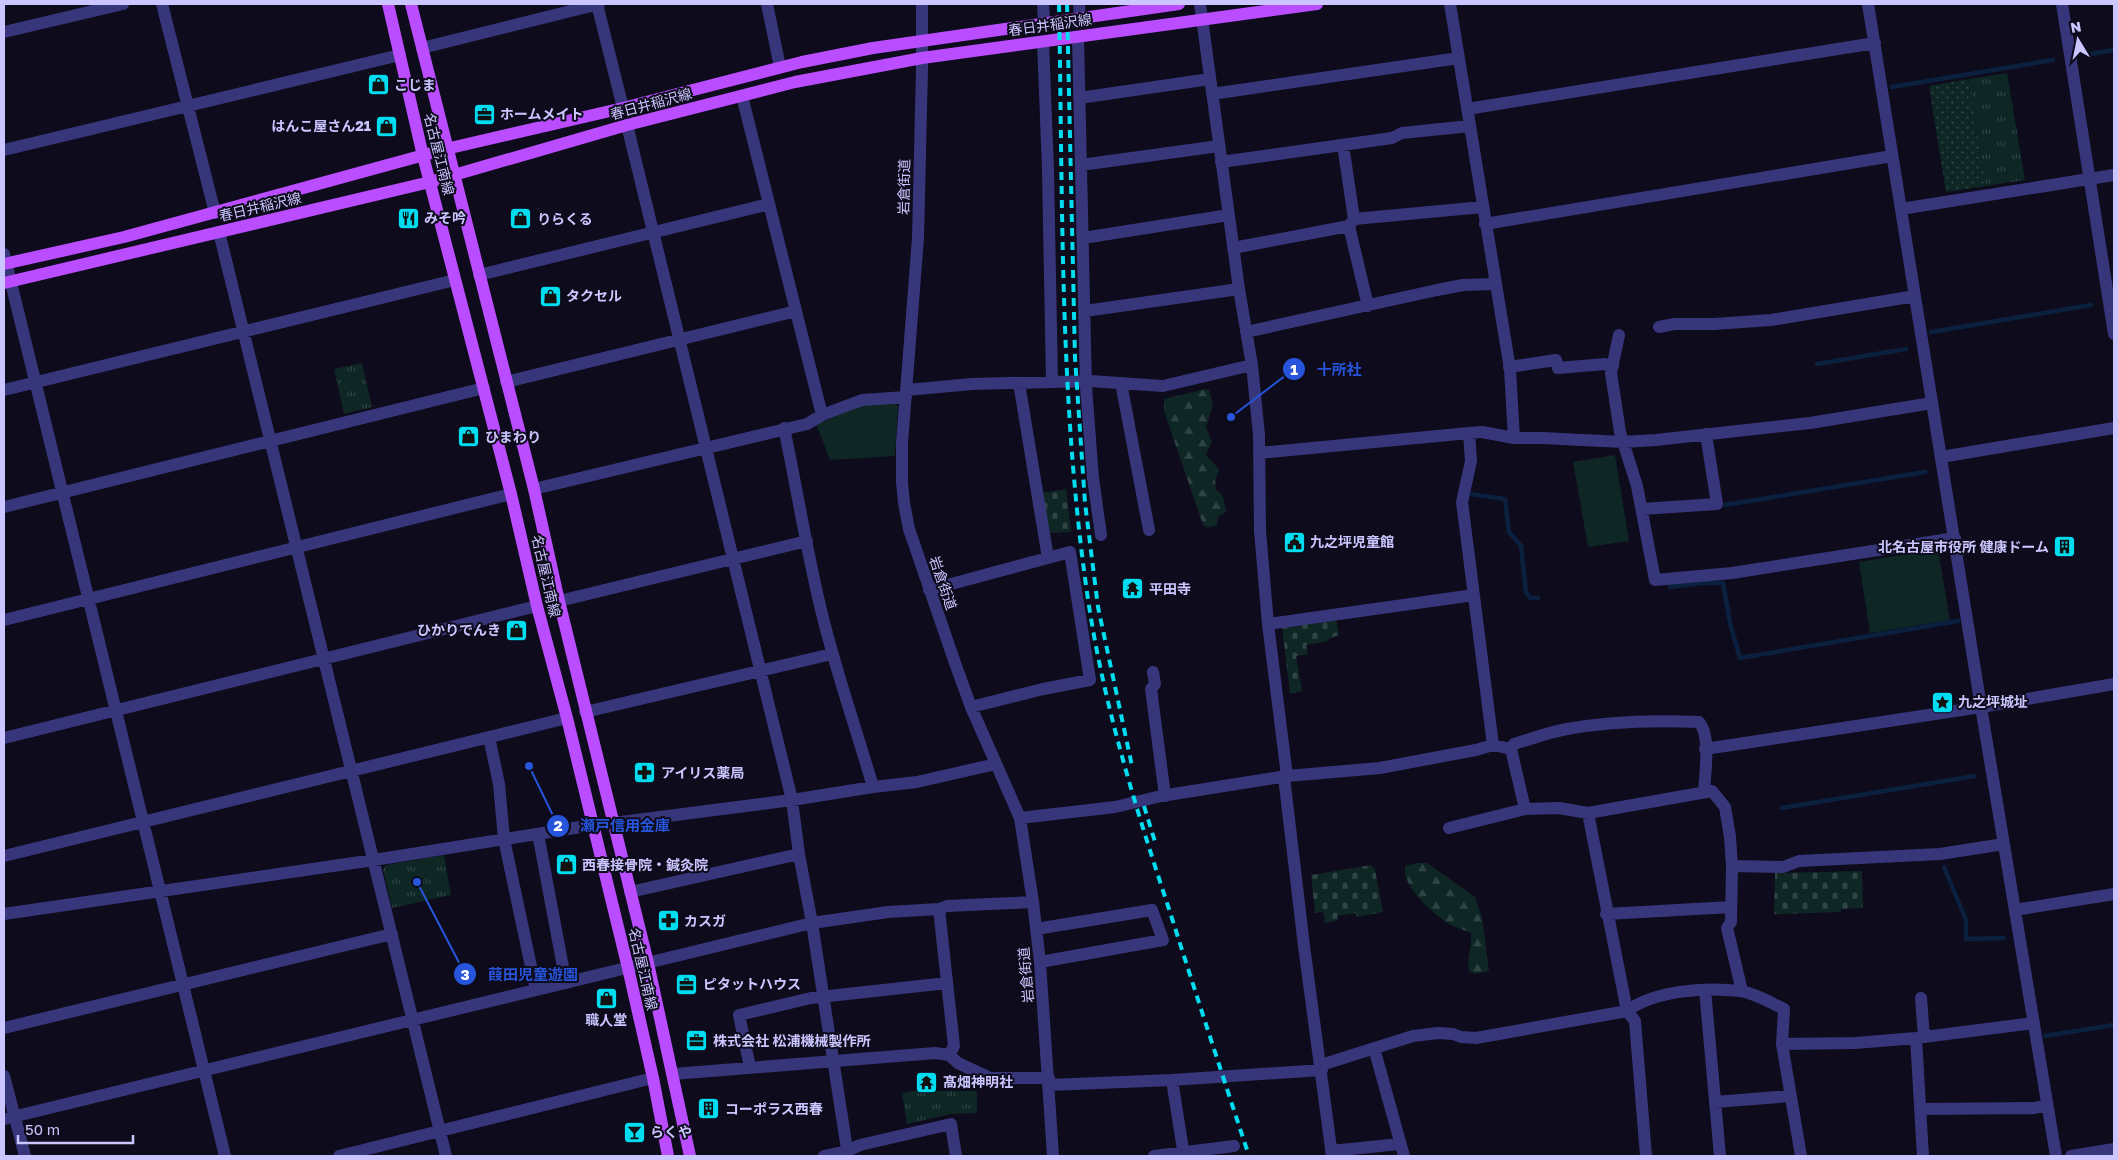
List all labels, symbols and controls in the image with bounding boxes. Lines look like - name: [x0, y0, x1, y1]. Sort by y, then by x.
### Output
- street label: 春日井稲沢線: [1007, 10, 1093, 39]
- north arrow: [2053, 15, 2103, 65]
- text: N: [2069, 17, 2082, 36]
- shop icon: こじま: [366, 73, 390, 97]
- place label: こじま: [394, 76, 436, 93]
- street label: 春日井稲沢線: [608, 84, 694, 123]
- office icon: ホームメイト: [472, 102, 496, 126]
- place label: ホームメイト: [500, 105, 584, 122]
- street label: 名古屋江南線: [421, 111, 458, 197]
- shop icon: はんこ屋さん21: [375, 114, 399, 138]
- place label: はんこ屋さん21: [271, 117, 371, 134]
- street label: 岩倉街道: [895, 159, 912, 215]
- street label: 春日井稲沢線: [217, 189, 303, 224]
- restaurant icon: みそ吟: [396, 206, 420, 230]
- shop icon: りらくる: [509, 207, 533, 231]
- place label: みそ吟: [424, 209, 466, 226]
- place label: りらくる: [537, 210, 593, 227]
- shop icon: タクセル: [538, 284, 562, 308]
- place label: タクセル: [566, 287, 622, 304]
- callout: 十所社: [1281, 354, 1371, 384]
- text: 1: [1290, 360, 1298, 378]
- text: 十所社: [1316, 360, 1362, 378]
- shop icon: ひまわり: [457, 425, 481, 449]
- place label: ひまわり: [485, 428, 541, 445]
- public building icon: 九之坪児童館: [1282, 530, 1306, 554]
- street label: 名古屋江南線: [529, 533, 564, 619]
- place label: 九之坪児童館: [1310, 533, 1394, 550]
- building icon: 北名古屋市役所 健康ドーム: [2053, 535, 2077, 559]
- place label: 北名古屋市役所 健康ドーム: [1878, 538, 2049, 555]
- street label: 岩倉街道: [926, 554, 961, 612]
- temple icon: 平田寺: [1121, 577, 1145, 601]
- place label: 平田寺: [1149, 580, 1191, 597]
- shop icon: ひかりでんき: [505, 618, 529, 642]
- place label: ひかりでんき: [417, 621, 501, 638]
- place icon: 九之坪城址: [1930, 690, 1954, 714]
- place label: 九之坪城址: [1958, 693, 2028, 710]
- pharmacy icon: アイリス薬局: [633, 761, 657, 785]
- place label: アイリス薬局: [661, 764, 744, 781]
- callout: 瀬戸信用金庫: [545, 811, 680, 841]
- text: 2: [553, 816, 563, 834]
- text: 瀬戸信用金庫: [580, 816, 670, 834]
- shop icon: 西春接骨院・鍼灸院: [554, 853, 578, 877]
- place label: 西春接骨院・鍼灸院: [582, 856, 708, 873]
- pharmacy icon: カスガ: [656, 909, 680, 933]
- place label: カスガ: [684, 912, 726, 929]
- street label: 名古屋江南線: [626, 926, 661, 1012]
- street label: 岩倉街道: [1015, 946, 1036, 1004]
- callout: 葭田児童遊園: [453, 959, 588, 989]
- text: 3: [460, 965, 470, 983]
- text: 葭田児童遊園: [488, 965, 578, 983]
- office icon: ピタットハウス: [675, 972, 699, 996]
- place label: ピタットハウス: [703, 975, 801, 992]
- shop icon: 職人堂: [594, 986, 618, 1010]
- place label: 職人堂: [585, 1011, 627, 1028]
- office icon: 株式会社 松浦機械製作所: [685, 1029, 709, 1053]
- place label: 株式会社 松浦機械製作所: [713, 1032, 871, 1049]
- temple icon: 髙畑神明社: [915, 1070, 939, 1094]
- place label: 髙畑神明社: [943, 1073, 1013, 1090]
- building icon: コーポラス西春: [697, 1097, 721, 1121]
- place label: コーポラス西春: [725, 1100, 823, 1117]
- scale bar: [18, 1112, 132, 1144]
- text: 50 m: [25, 1120, 60, 1138]
- bar icon: らくや: [622, 1120, 646, 1144]
- place label: らくや: [650, 1123, 692, 1140]

